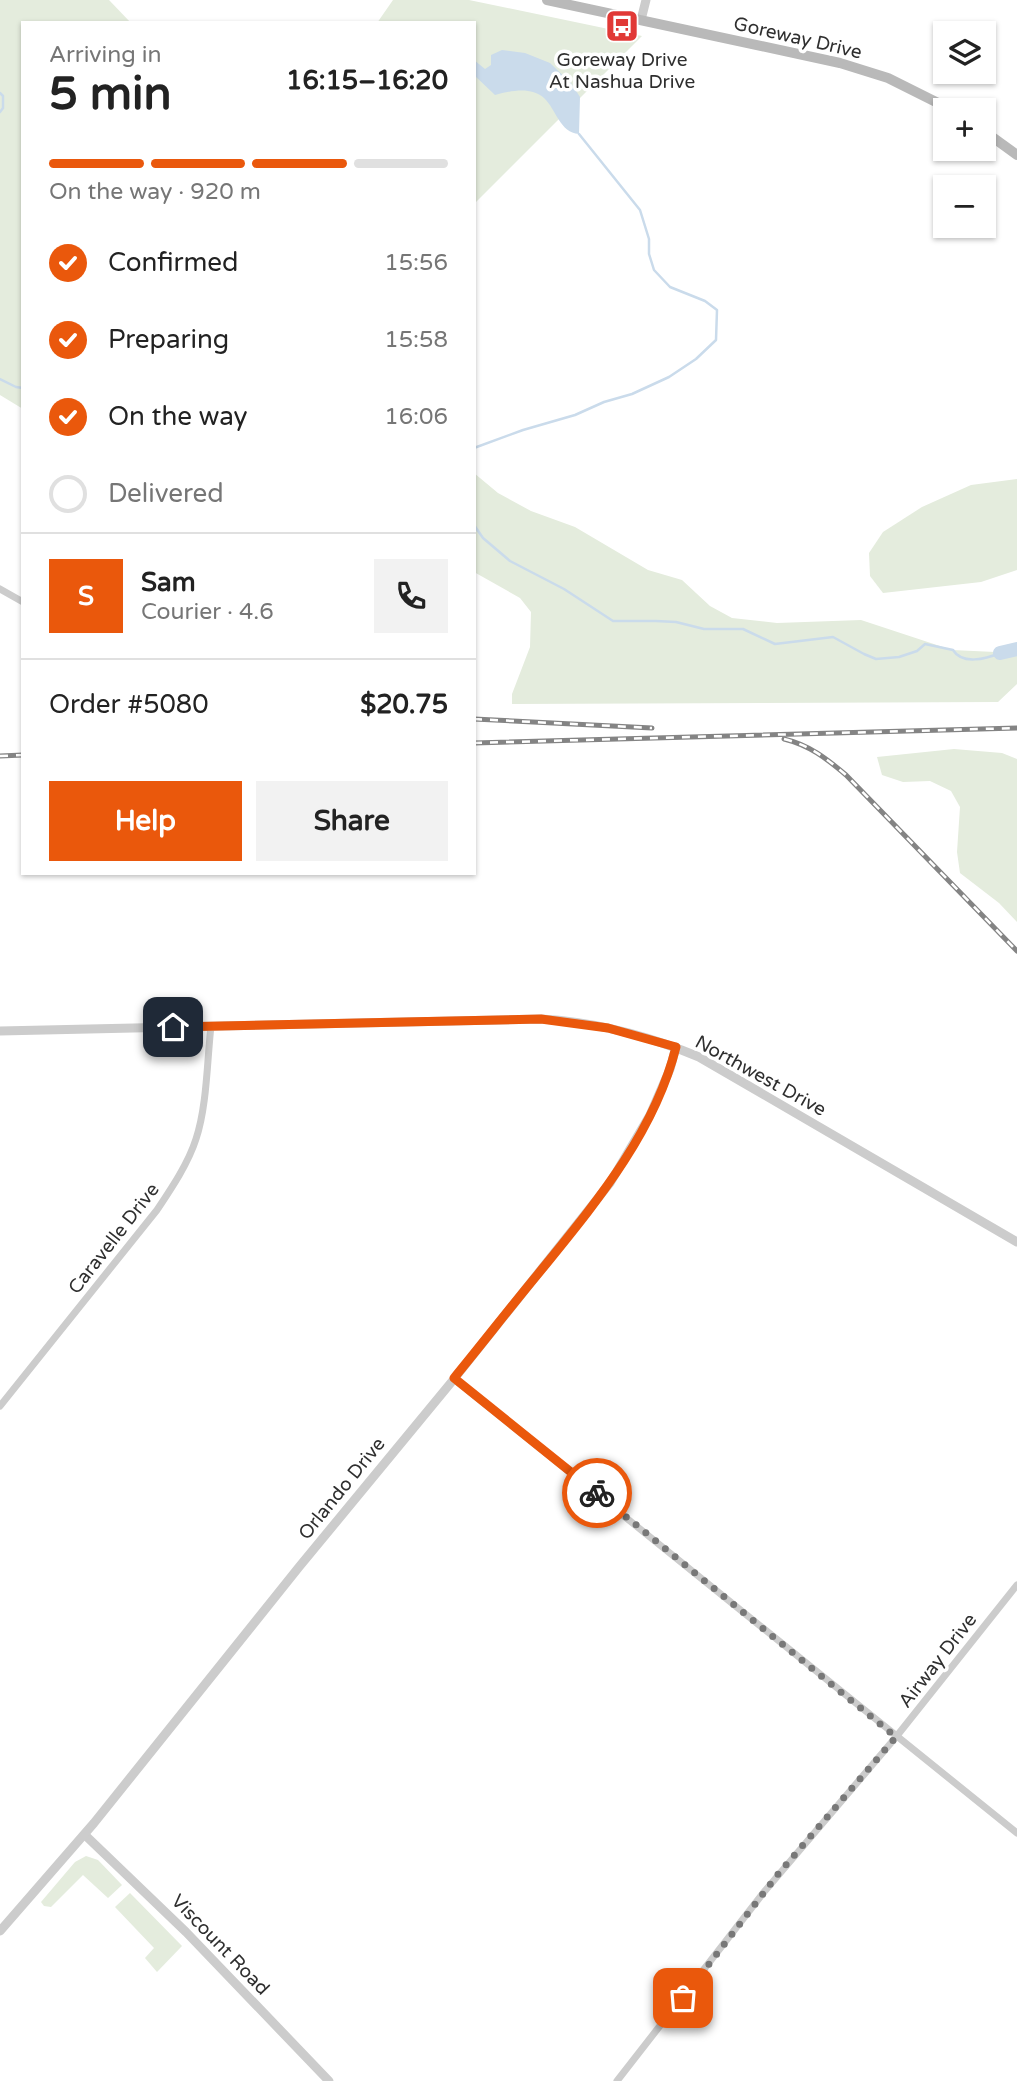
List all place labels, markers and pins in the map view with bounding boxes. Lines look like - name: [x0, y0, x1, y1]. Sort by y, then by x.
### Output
- bus stop icon: Goreway Drive At Nashua Drive: [603, 7, 641, 45]
- place label: Goreway Drive At Nashua Drive: [549, 49, 695, 93]
- pin: [143, 997, 203, 1057]
- pin: [653, 1968, 713, 2028]

